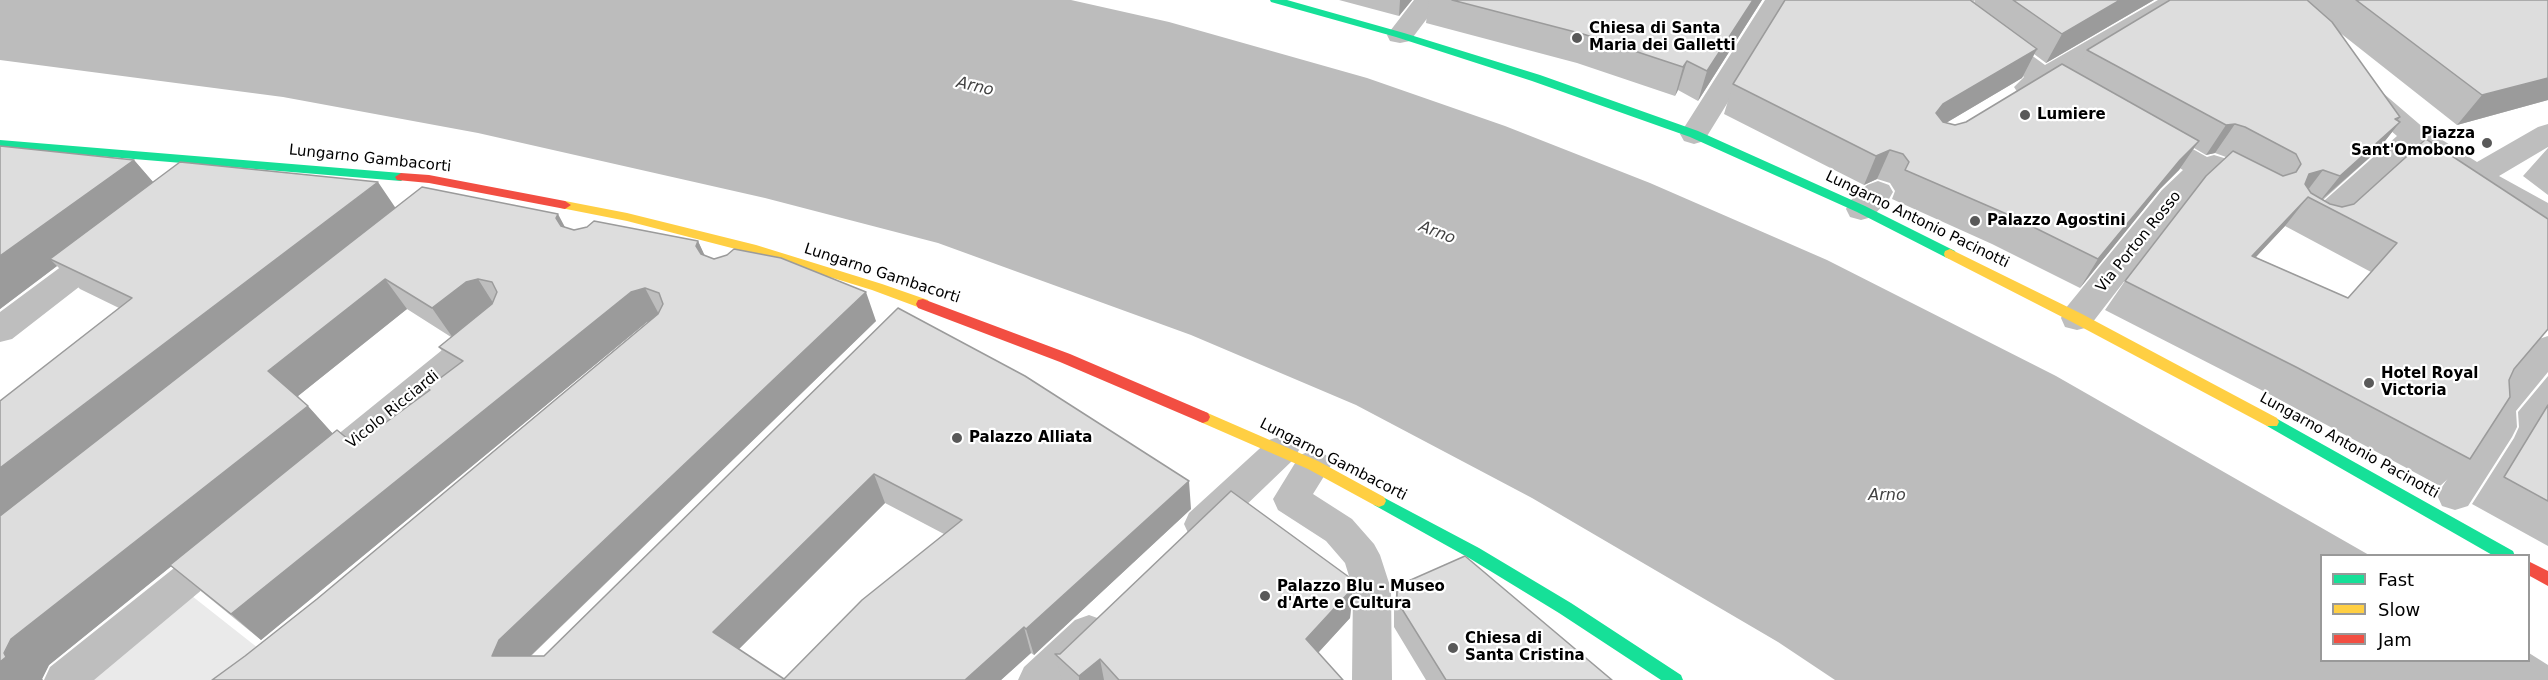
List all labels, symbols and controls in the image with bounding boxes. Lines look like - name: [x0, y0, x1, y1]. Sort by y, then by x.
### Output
- place label: Chiesa di Santa Maria dei Galletti: [1589, 20, 1736, 55]
- marker: Chiesa di Santa Maria dei Galletti: [1570, 31, 1584, 45]
- water label: Arno: [955, 73, 995, 101]
- place label: Lumiere: [2037, 106, 2106, 124]
- marker: Lumiere: [2018, 108, 2032, 122]
- place label: Piazza Sant'Omobono: [2351, 125, 2475, 160]
- marker: Piazza Sant'Omobono: [2480, 136, 2494, 150]
- street label: Lungarno Gambacorti: [288, 142, 452, 176]
- street label: Lungarno Antonio Pacinotti: [1822, 168, 2012, 272]
- street label: Via Porton Rosso: [2093, 188, 2185, 296]
- place label: Palazzo Agostini: [1987, 212, 2126, 230]
- marker: Palazzo Agostini: [1968, 214, 1982, 228]
- water label: Arno: [1416, 217, 1458, 249]
- street label: Lungarno Gambacorti: [802, 240, 962, 308]
- place label: Hotel Royal Victoria: [2381, 365, 2478, 400]
- street label: Vicolo Ricciardi: [343, 367, 443, 453]
- marker: Hotel Royal Victoria: [2362, 376, 2376, 390]
- street label: Lungarno Antonio Pacinotti: [2256, 389, 2442, 503]
- street label: Lungarno Gambacorti: [1256, 415, 1410, 505]
- place label: Palazzo Alliata: [969, 429, 1092, 447]
- marker: Palazzo Alliata: [950, 431, 964, 445]
- water label: Arno: [1868, 486, 1906, 506]
- legend: [2320, 554, 2530, 662]
- text: Fast: [2378, 569, 2414, 590]
- place label: Palazzo Blu - Museo d'Arte e Cultura: [1277, 578, 1445, 613]
- marker: Palazzo Blu - Museo d'Arte e Cultura: [1258, 589, 1272, 603]
- text: Slow: [2378, 599, 2420, 620]
- text: Jam: [2378, 629, 2412, 650]
- place label: Chiesa di Santa Cristina: [1465, 630, 1585, 665]
- marker: Chiesa di Santa Cristina: [1446, 641, 1460, 655]

